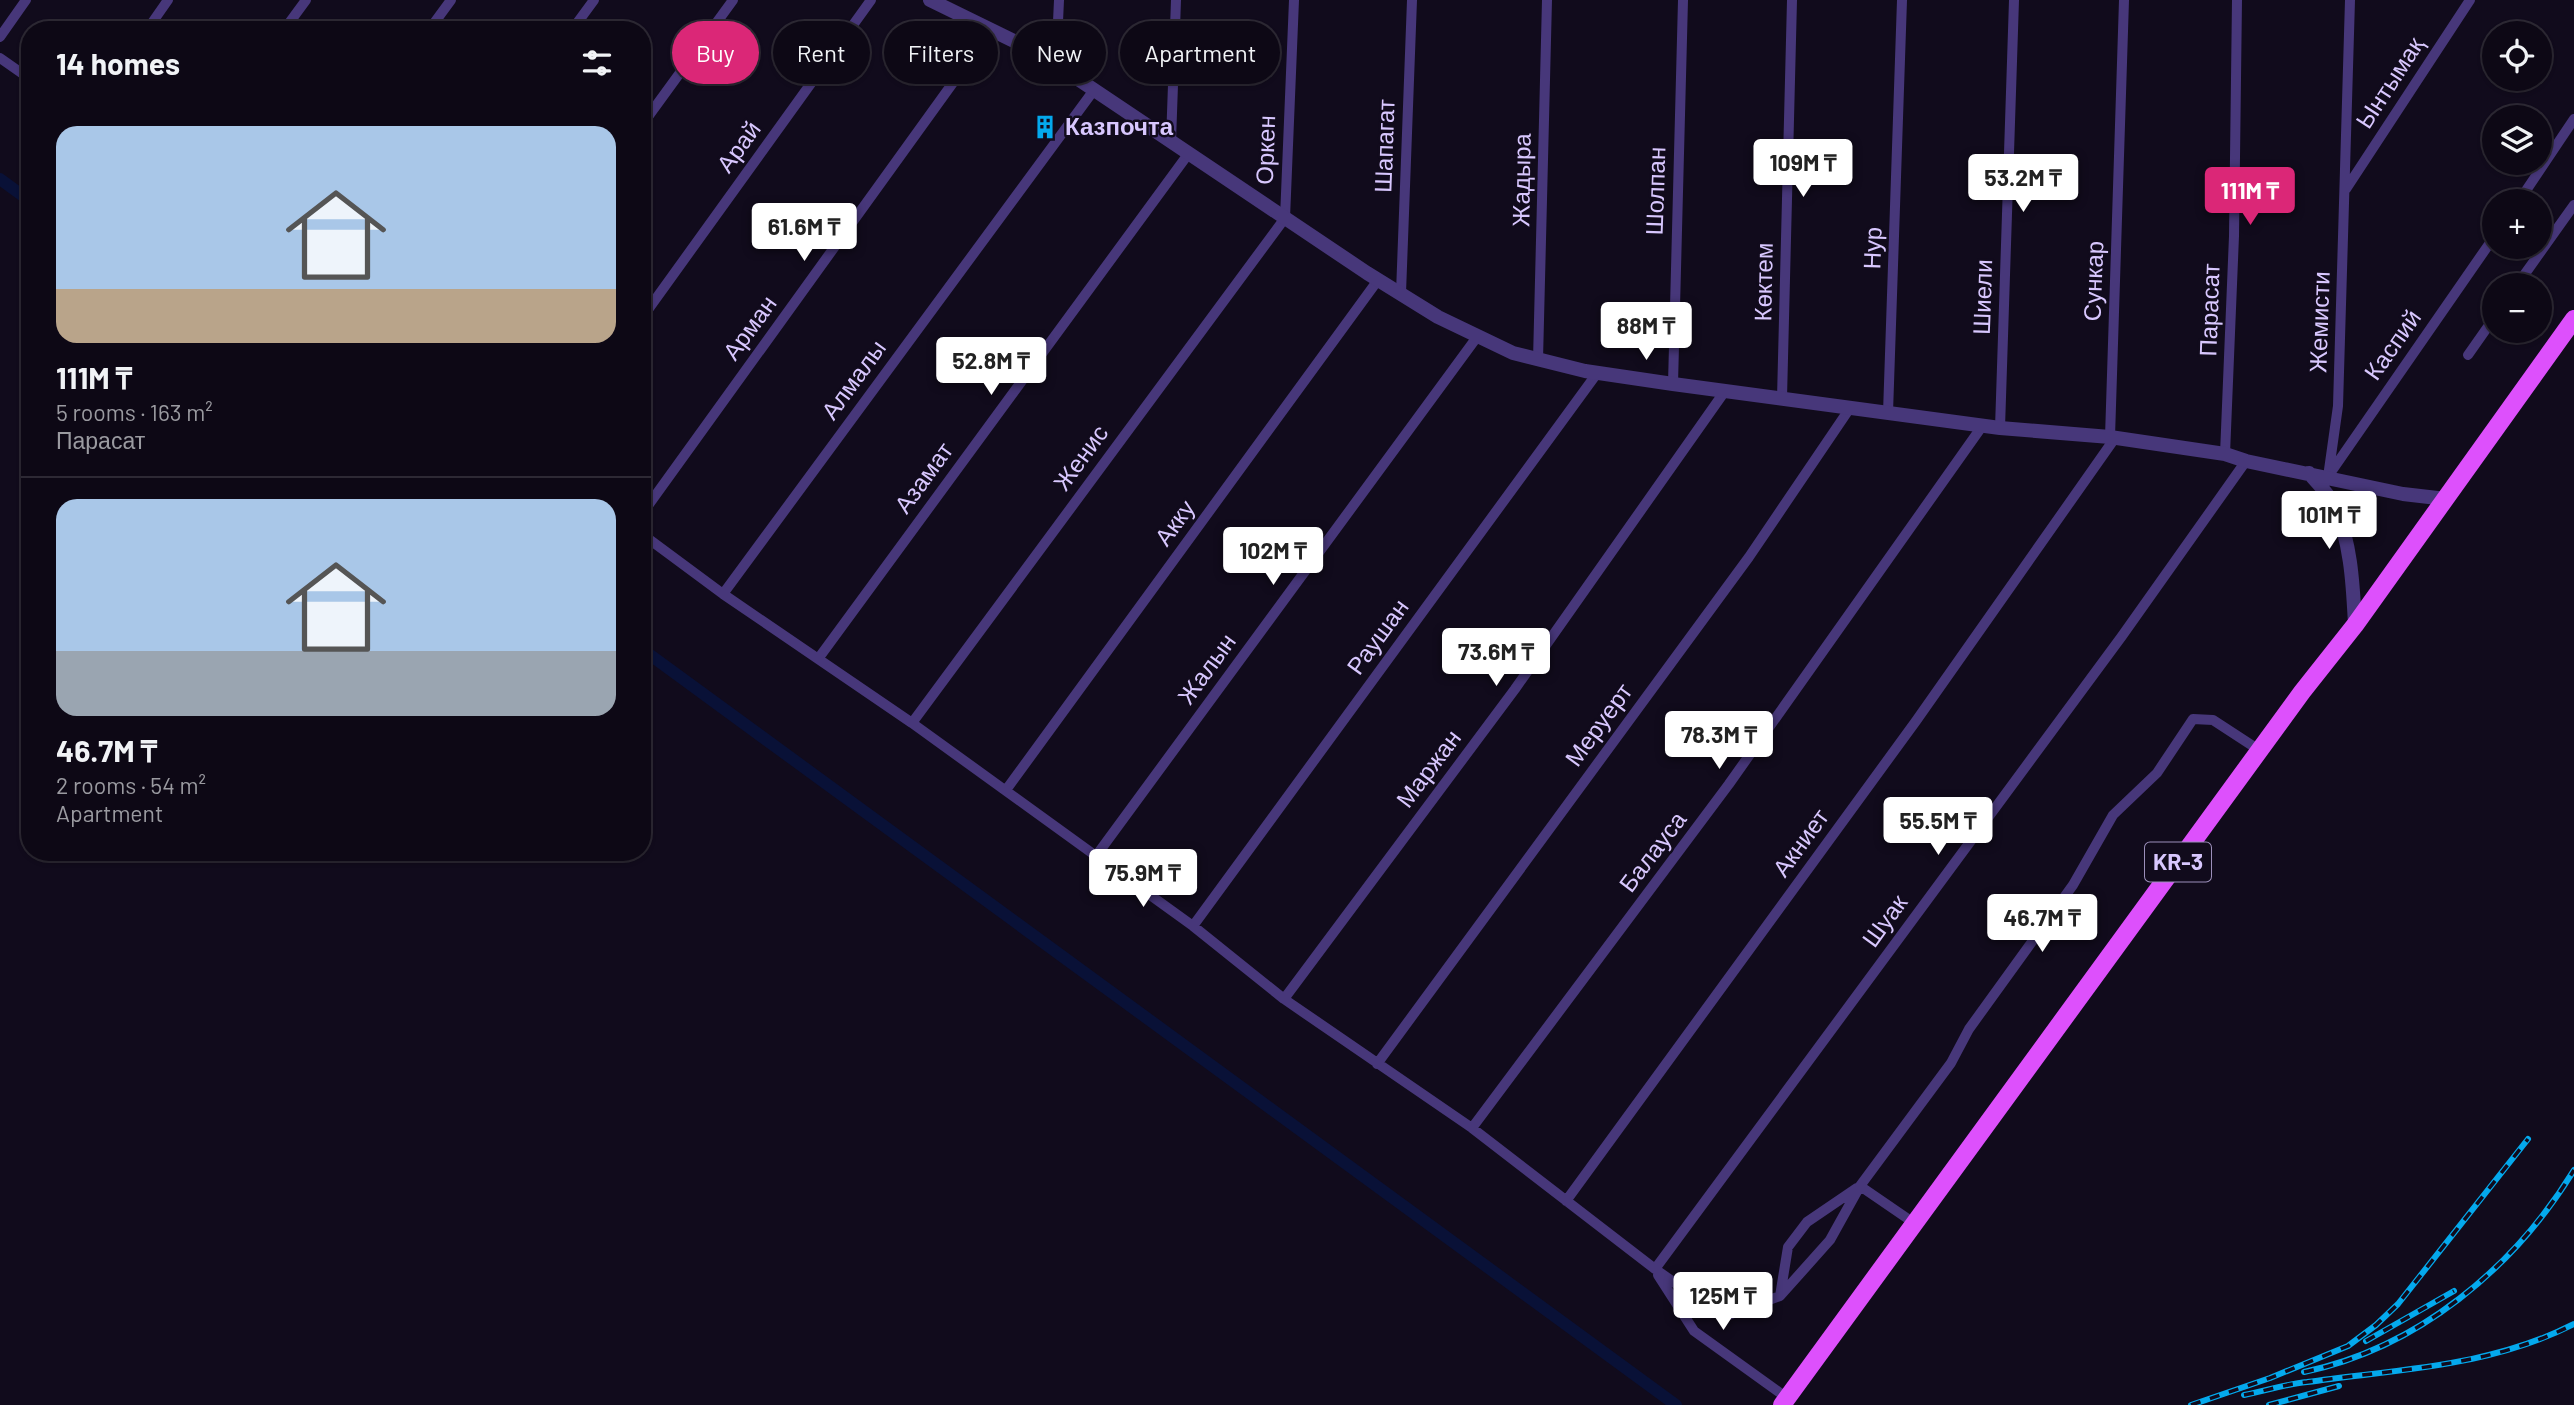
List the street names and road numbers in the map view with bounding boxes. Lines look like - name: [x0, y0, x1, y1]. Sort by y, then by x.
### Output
- street label: Ынтымақ: [2349, 31, 2429, 133]
- street label: Шапагат: [1367, 99, 1400, 193]
- street label: Арай: [710, 115, 766, 177]
- street label: Оркен: [1249, 115, 1280, 185]
- street label: Жадыра: [1505, 132, 1536, 227]
- street label: Шолпан: [1638, 146, 1671, 236]
- street label: Нур: [1856, 226, 1887, 270]
- street label: Сункар: [2077, 240, 2108, 322]
- street label: Көктем: [1747, 242, 1778, 322]
- street label: Шиели: [1966, 259, 1997, 335]
- street label: Парасат: [2192, 263, 2225, 357]
- street label: Жемисти: [2302, 271, 2335, 373]
- street label: Арман: [716, 289, 782, 365]
- street label: Каспий: [2357, 303, 2426, 385]
- street label: Алмалы: [814, 334, 891, 425]
- street label: Женис: [1046, 419, 1113, 496]
- street label: Азамат: [887, 436, 958, 518]
- street label: Акку: [1148, 494, 1200, 551]
- street label: Раушан: [1340, 593, 1414, 679]
- street label: Жалын: [1170, 627, 1241, 709]
- street label: Меруерт: [1558, 677, 1638, 771]
- street label: Маржан: [1389, 724, 1466, 813]
- street label: Акниет: [1766, 803, 1834, 882]
- street label: Балауса: [1612, 805, 1692, 897]
- road number: KR-3: [2145, 842, 2211, 882]
- street label: Шуак: [1855, 888, 1913, 952]

